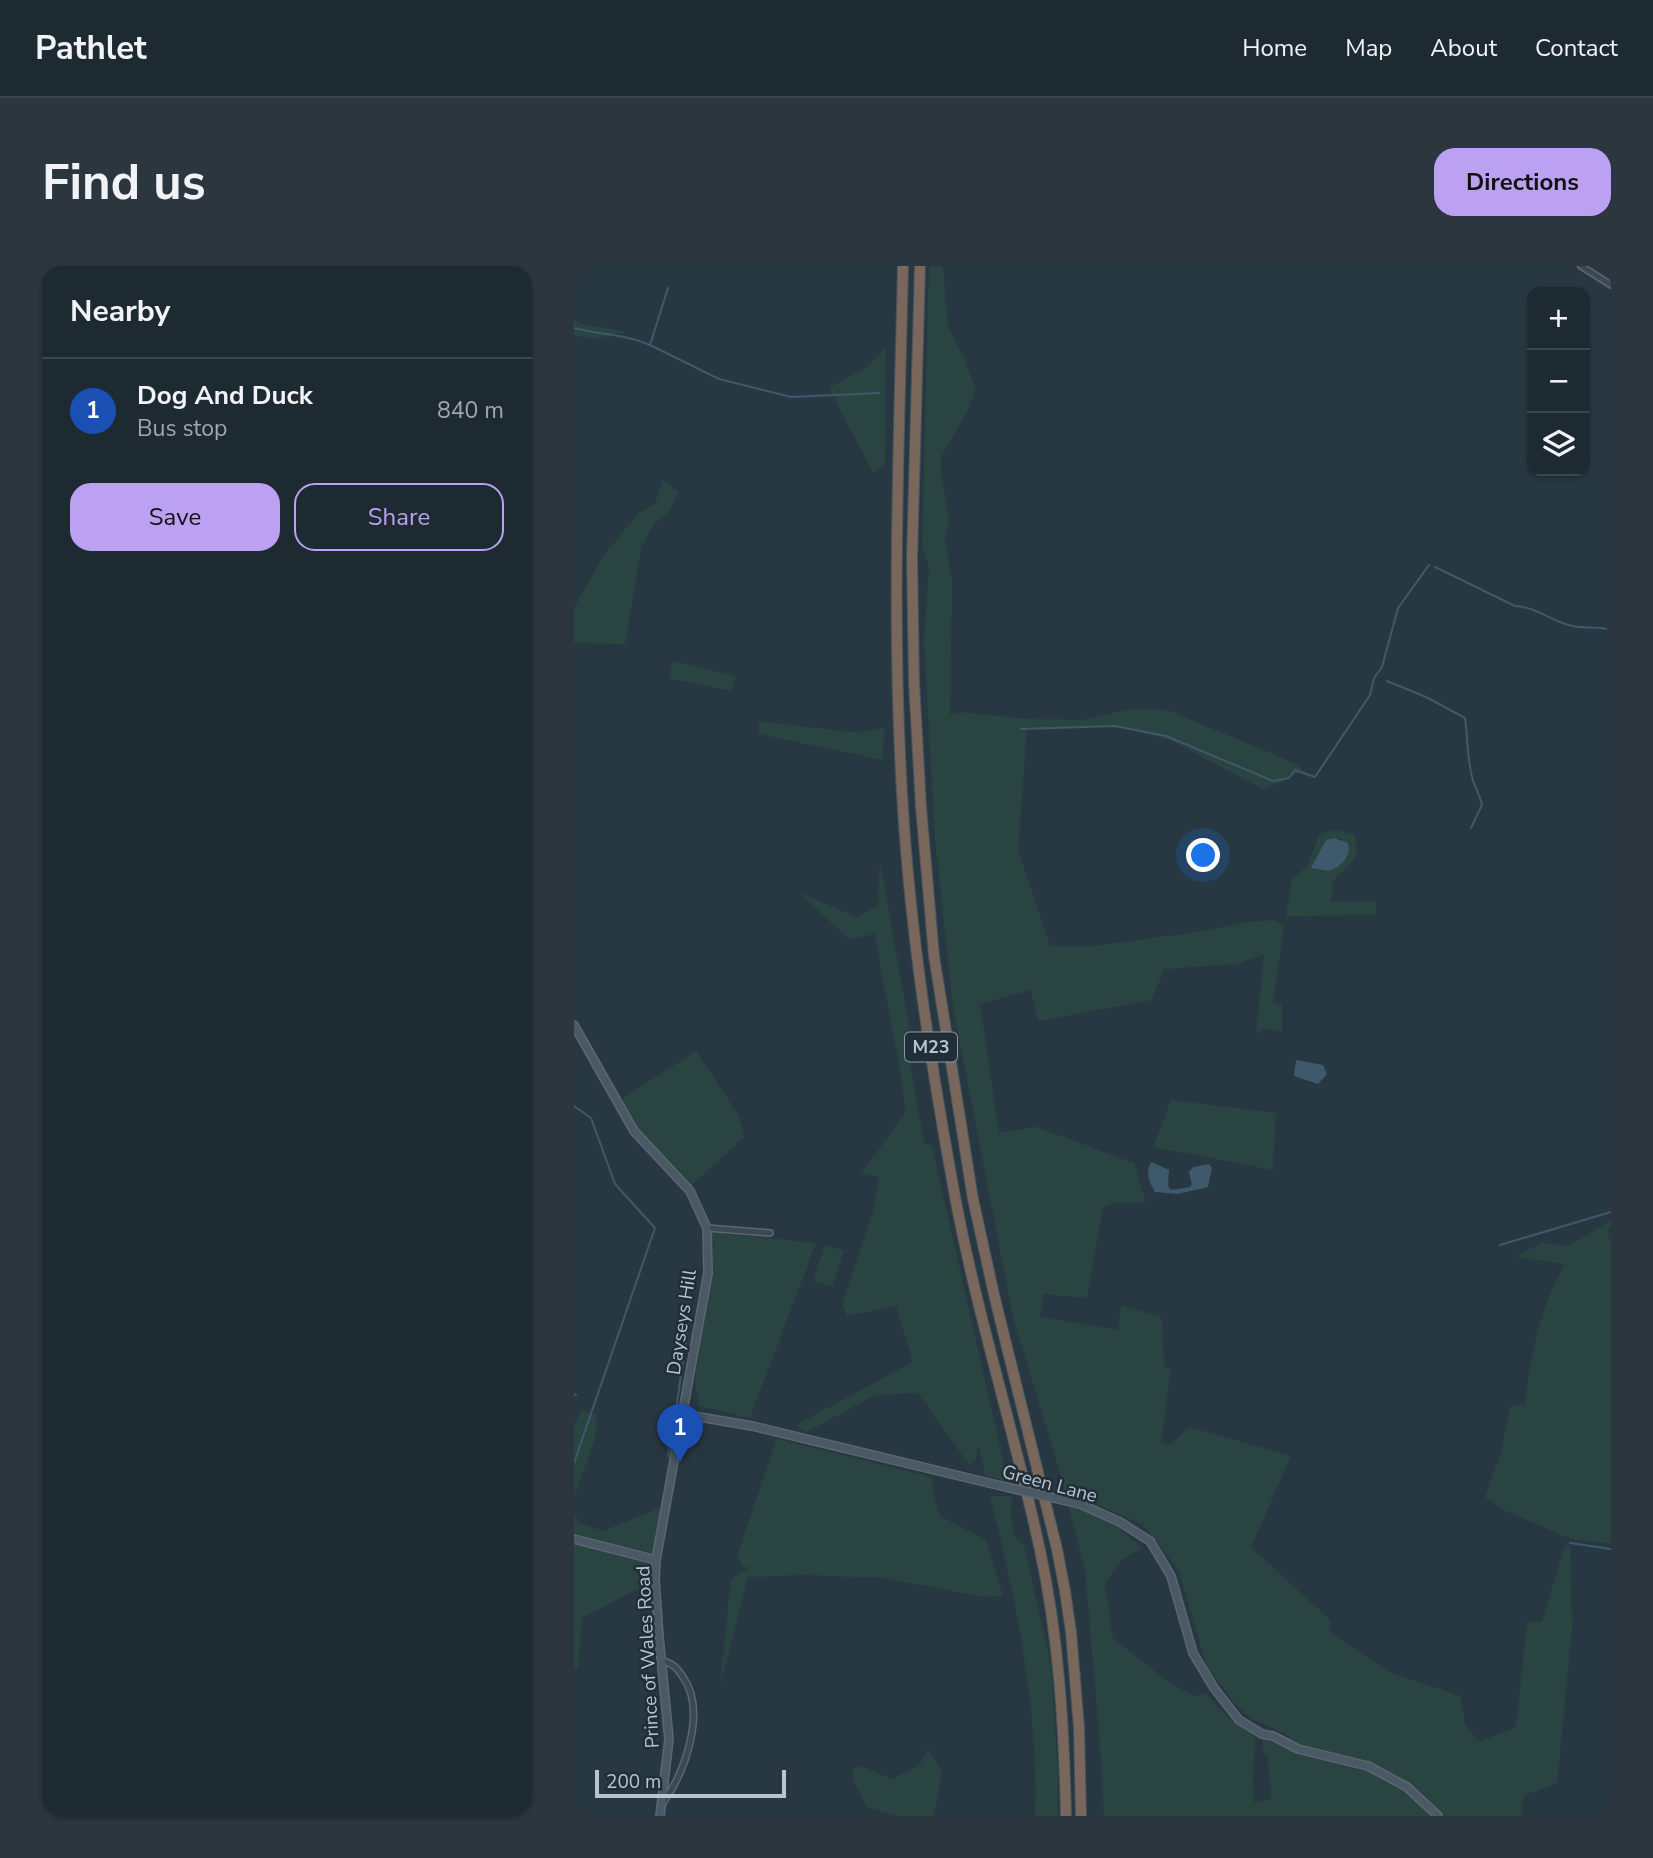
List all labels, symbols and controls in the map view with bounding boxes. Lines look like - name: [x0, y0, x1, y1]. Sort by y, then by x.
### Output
- text: Pathlet: [35, 26, 147, 71]
- text: Home: [1242, 32, 1307, 64]
- text: Map: [1345, 32, 1392, 64]
- text: About: [1430, 32, 1497, 64]
- text: Contact: [1535, 32, 1618, 64]
- button: Directions: [1434, 148, 1611, 216]
- text: Find us: [42, 149, 206, 216]
- map controls: [1527, 287, 1590, 476]
- button: +: [1527, 287, 1590, 350]
- text: Nearby: [70, 291, 170, 332]
- button: −: [1527, 350, 1590, 413]
- text: Dog And Duck: [137, 378, 313, 413]
- text: 1: [86, 395, 100, 426]
- text: 840 m: [437, 395, 504, 426]
- text: Bus stop: [137, 413, 228, 444]
- button: layers: [1527, 413, 1590, 476]
- button: Save: [70, 483, 280, 551]
- button: Share: [294, 483, 504, 551]
- your location: [1186, 838, 1220, 872]
- road number: M23: [905, 1032, 957, 1062]
- street label: Dayseys Hill: [661, 1267, 703, 1377]
- pin: 1: [657, 1404, 703, 1462]
- street label: Green Lane: [999, 1459, 1100, 1509]
- street label: Prince of Wales Road: [630, 1565, 666, 1749]
- scale bar: [595, 1767, 786, 1799]
- text: 200 m: [606, 1769, 661, 1795]

